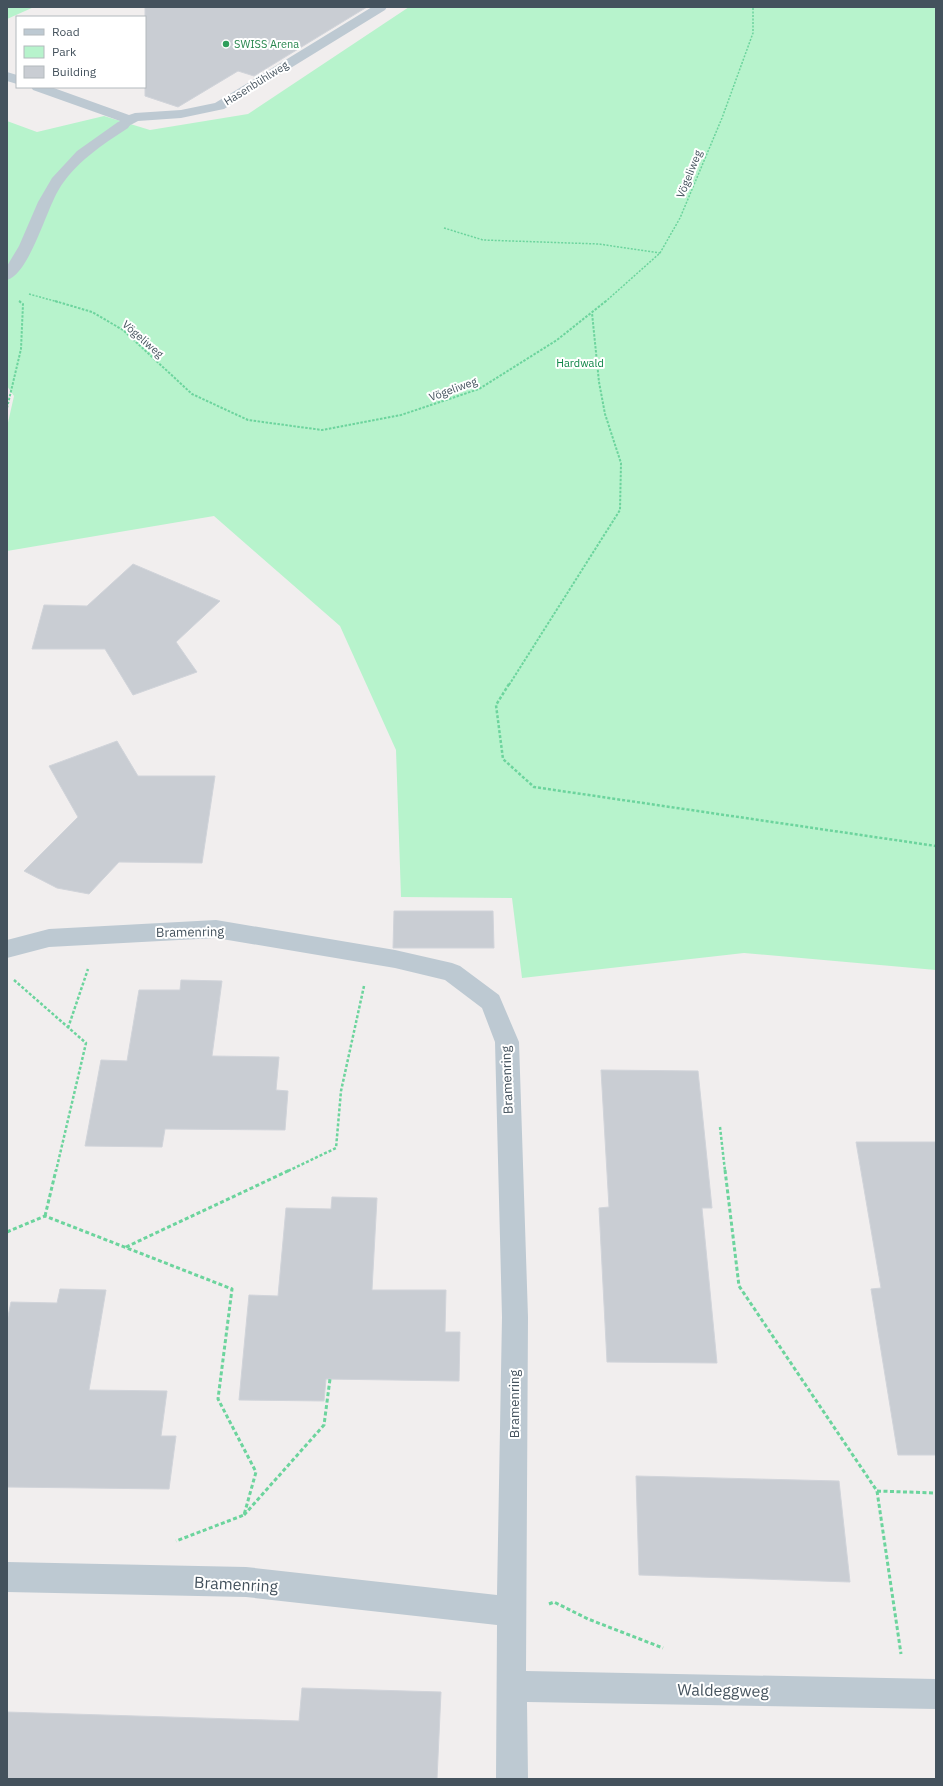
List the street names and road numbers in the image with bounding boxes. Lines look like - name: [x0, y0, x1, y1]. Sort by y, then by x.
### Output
- street label: Hasenbühlweg: [221, 58, 291, 108]
- street label: Vögeliweg: [673, 148, 705, 200]
- street label: Vögeliweg: [119, 317, 167, 361]
- street label: Vögeliweg: [427, 374, 479, 404]
- street label: Bramenring: [156, 923, 224, 941]
- street label: Bramenring: [497, 1045, 517, 1114]
- street label: Bramenring: [506, 1370, 523, 1438]
- street label: Bramenring: [194, 1572, 279, 1596]
- street label: Waldeggweg: [677, 1679, 769, 1701]

